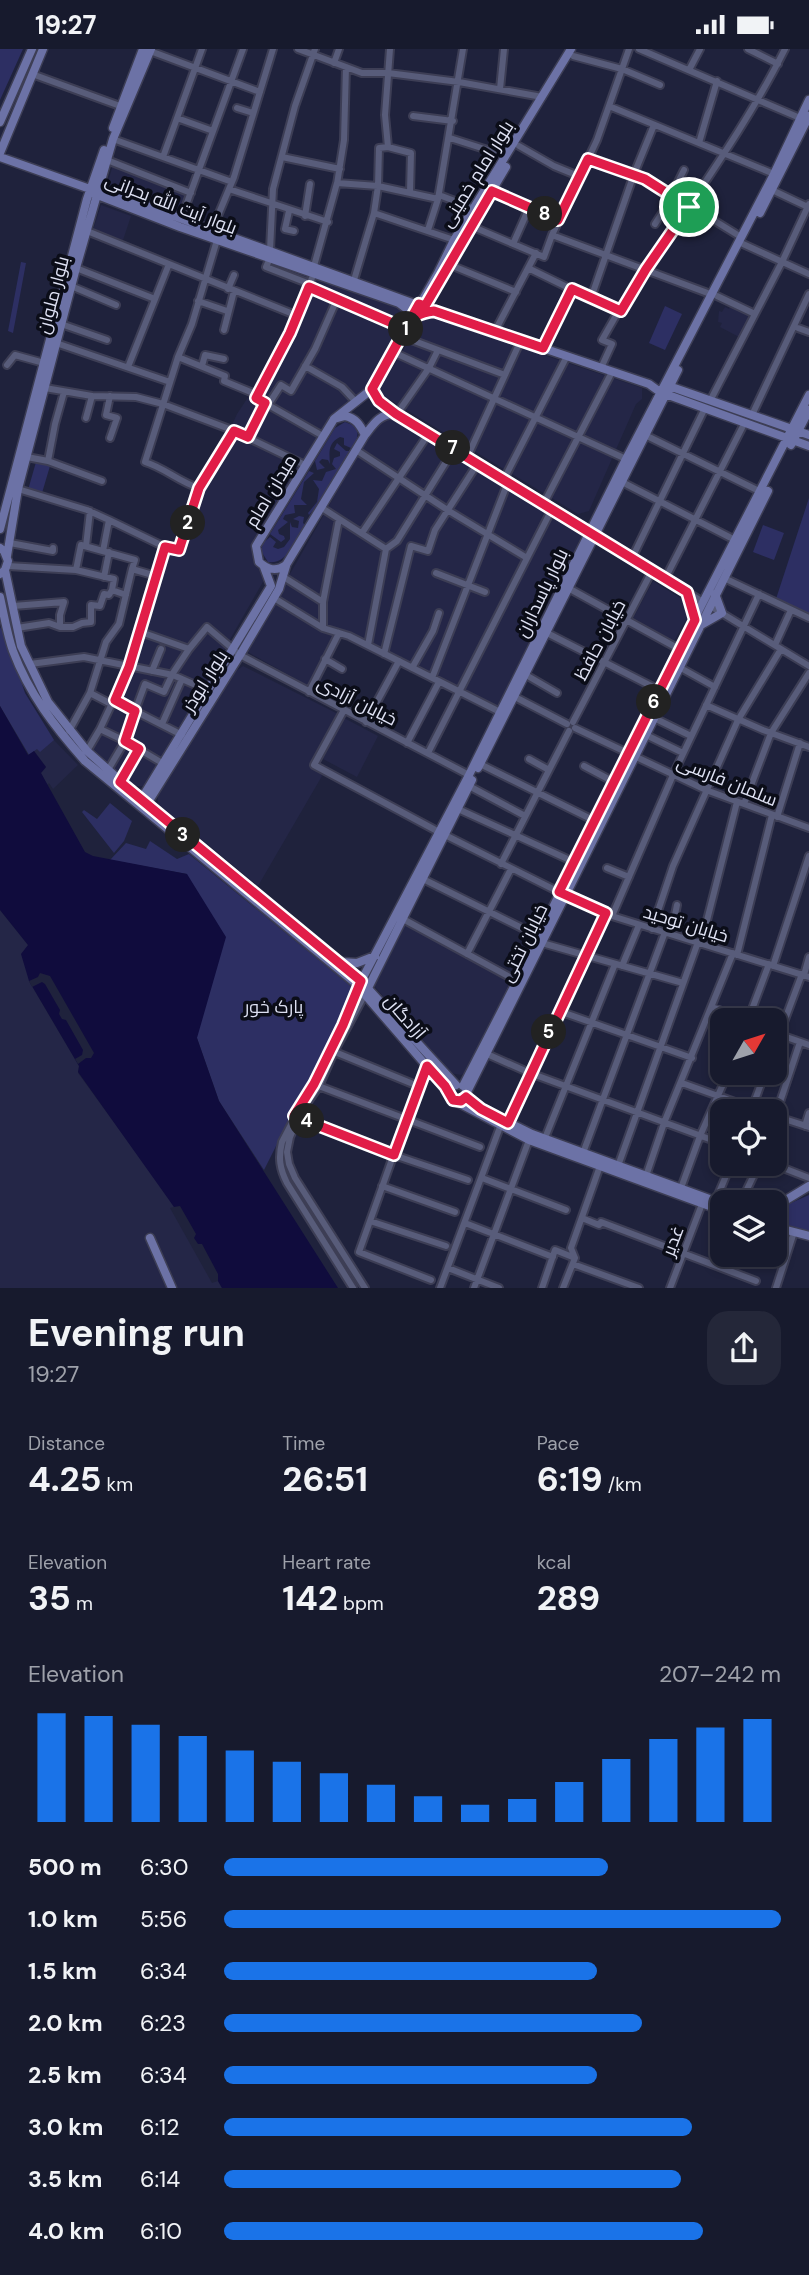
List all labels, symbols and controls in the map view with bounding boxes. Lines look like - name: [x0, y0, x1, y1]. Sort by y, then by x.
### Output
- text: 19:27: [35, 8, 96, 42]
- street label: بلوار امام خمینی: [435, 116, 519, 232]
- street label: بلوار آیت الله بحرانی: [102, 168, 240, 240]
- pin: [659, 177, 719, 237]
- icon: arrive: [670, 188, 708, 226]
- pin: 8: [528, 197, 562, 231]
- text: 8: [538, 201, 551, 226]
- street label: بلوار ملوان: [31, 254, 75, 336]
- pin: 1: [388, 311, 424, 347]
- text: 1: [402, 316, 409, 341]
- pin: 7: [435, 431, 470, 465]
- text: 7: [447, 435, 458, 460]
- street label: میدان امام: [240, 450, 302, 532]
- pin: 2: [170, 505, 206, 540]
- text: 2: [182, 510, 193, 535]
- street label: بلوار پاسداران: [510, 545, 574, 641]
- street label: خیابان حافظ: [569, 595, 631, 685]
- street label: بلوار ابوذر: [176, 646, 233, 717]
- street label: خیابان آزادی: [313, 671, 401, 731]
- pin: 6: [636, 685, 672, 719]
- text: 6: [647, 689, 660, 714]
- street label: سلمان فارسی: [673, 750, 781, 812]
- pin: 3: [166, 817, 200, 853]
- text: 3: [177, 822, 188, 847]
- street label: خیابان تختی: [495, 900, 553, 986]
- street label: خیابان توحید: [641, 900, 731, 948]
- street label: آزادگان: [379, 989, 431, 1045]
- park label: پارک خور: [244, 995, 304, 1019]
- north arrow: [710, 1008, 788, 1085]
- map controls: [710, 1008, 787, 1267]
- pin: 5: [532, 1014, 566, 1049]
- text: 5: [543, 1019, 554, 1044]
- button: locate: [710, 1099, 787, 1176]
- pin: 4: [290, 1103, 324, 1139]
- text: 4: [300, 1108, 313, 1133]
- button: layers: [710, 1190, 787, 1267]
- street label: غدیر: [656, 1222, 690, 1260]
- text: Evening run: [28, 1308, 245, 1358]
- button: share: [707, 1311, 781, 1385]
- text: 19:27: [28, 1359, 79, 1389]
- text: Distance: [28, 1431, 105, 1456]
- text: Time: [282, 1431, 325, 1456]
- text: Pace: [537, 1431, 579, 1456]
- text: 4.25: [28, 1456, 102, 1502]
- text: 26:51: [282, 1456, 368, 1502]
- text: 6:19: [537, 1456, 603, 1502]
- text: km: [102, 1472, 133, 1497]
- text: /km: [603, 1472, 642, 1497]
- text: Elevation: [28, 1550, 107, 1575]
- text: Heart rate: [282, 1550, 371, 1575]
- text: kcal: [537, 1550, 571, 1575]
- text: 35: [28, 1575, 71, 1621]
- text: 142: [282, 1575, 338, 1621]
- text: 289: [537, 1575, 600, 1621]
- text: m: [71, 1591, 93, 1616]
- text: bpm: [338, 1591, 384, 1616]
- text: Elevation: [28, 1659, 124, 1689]
- text: 207–242 m: [659, 1659, 781, 1689]
- text: 500 m: [28, 1852, 102, 1882]
- text: 6:30: [140, 1852, 188, 1882]
- text: 1.0 km: [28, 1904, 98, 1934]
- text: 5:56: [140, 1904, 187, 1934]
- text: 1.5 km: [28, 1956, 97, 1986]
- text: 6:34: [140, 1956, 187, 1986]
- text: 2.0 km: [28, 2008, 103, 2038]
- text: 6:23: [140, 2008, 186, 2038]
- text: 2.5 km: [28, 2060, 102, 2090]
- text: 6:34: [140, 2060, 187, 2090]
- text: 3.0 km: [28, 2112, 103, 2142]
- text: 6:12: [140, 2112, 180, 2142]
- text: 3.5 km: [28, 2164, 102, 2194]
- text: 6:14: [140, 2164, 180, 2194]
- text: 4.0 km: [28, 2216, 104, 2246]
- text: 6:10: [140, 2216, 182, 2246]

